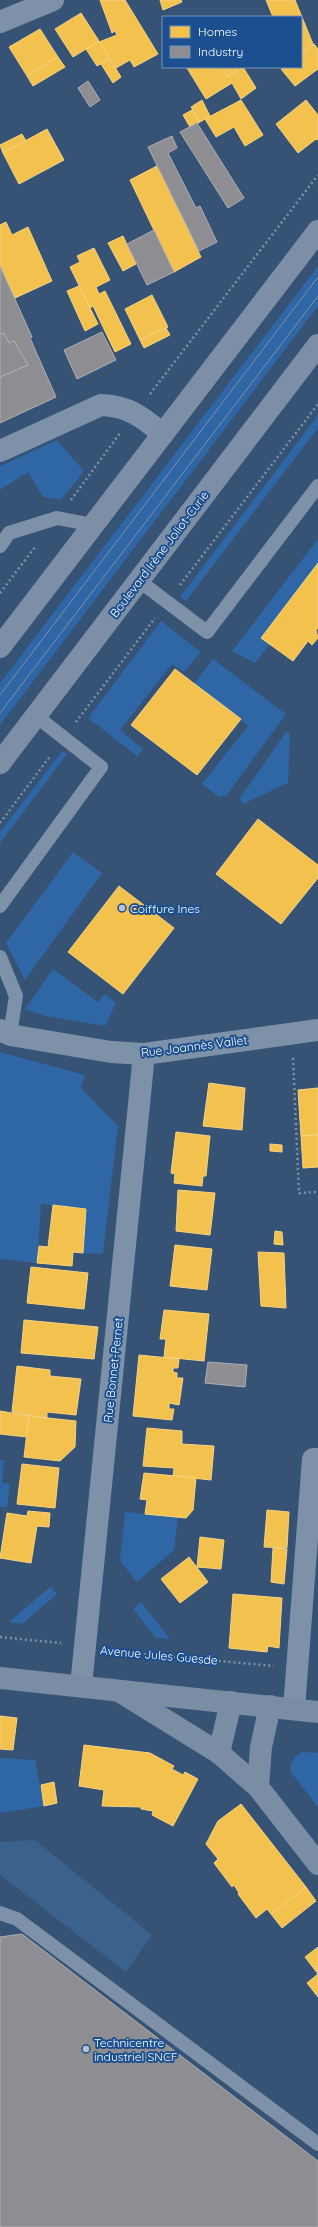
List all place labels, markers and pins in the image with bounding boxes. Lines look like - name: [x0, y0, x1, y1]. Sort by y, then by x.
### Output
- place label: Coiffure Ines: [130, 901, 200, 916]
- marker: Coiffure Ines: [117, 903, 127, 913]
- place label: Technicentre industriel SNCF: [94, 2035, 178, 2064]
- marker: Technicentre industriel SNCF: [81, 2044, 91, 2054]

